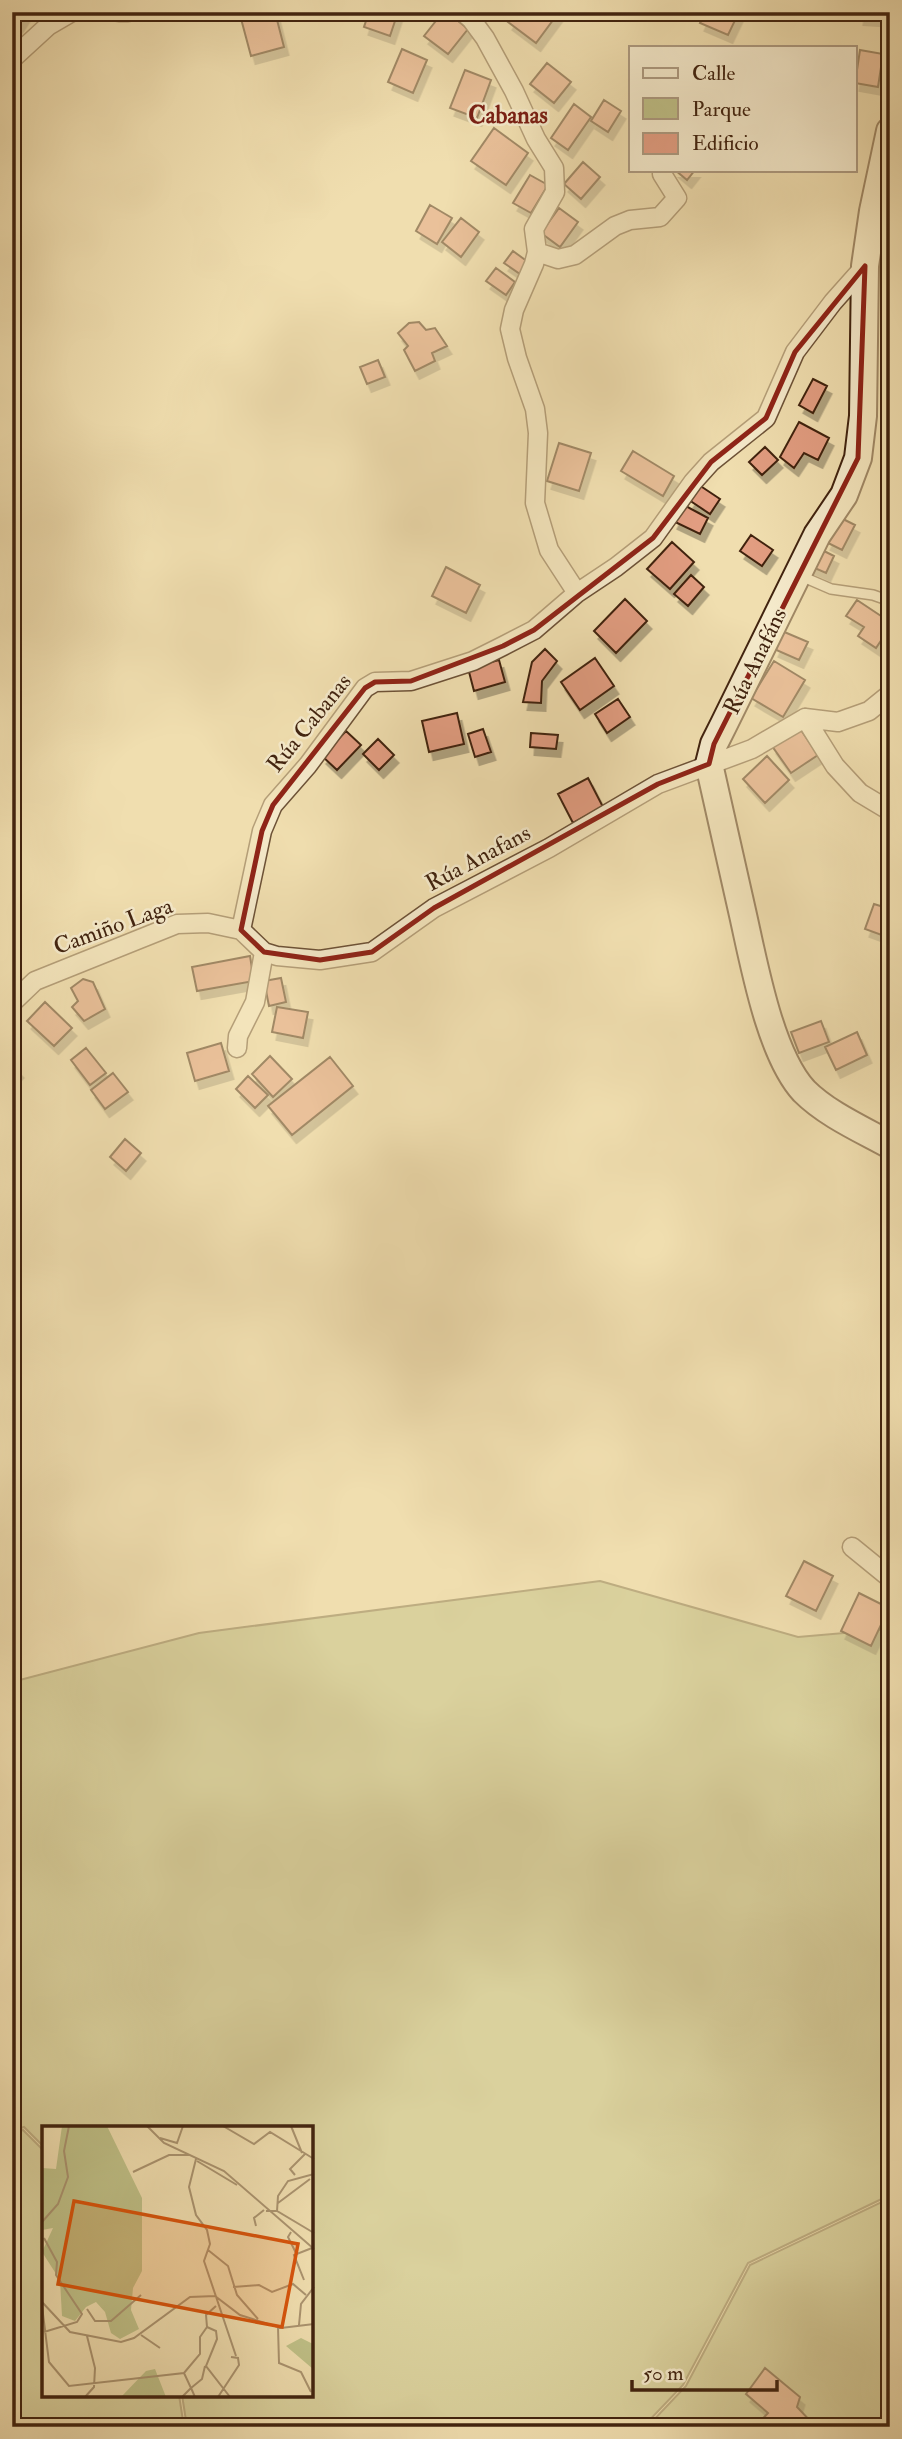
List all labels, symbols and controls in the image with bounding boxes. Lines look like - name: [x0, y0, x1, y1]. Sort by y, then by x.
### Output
- legend: [629, 46, 856, 172]
- text: Calle: [692, 60, 736, 87]
- text: Parque: [692, 96, 751, 123]
- district label: Cabanas: [468, 100, 548, 131]
- text: Edificio: [692, 130, 759, 157]
- street label: Rúa Anafáns: [717, 603, 793, 719]
- street label: Rúa Cabanas: [260, 668, 358, 778]
- street label: Rúa Anafans: [420, 818, 536, 898]
- street label: Camiño Laga: [49, 891, 177, 961]
- inset map: [42, 2126, 313, 2397]
- scale bar: [632, 2348, 778, 2392]
- text: 50 m: [643, 2360, 684, 2387]

